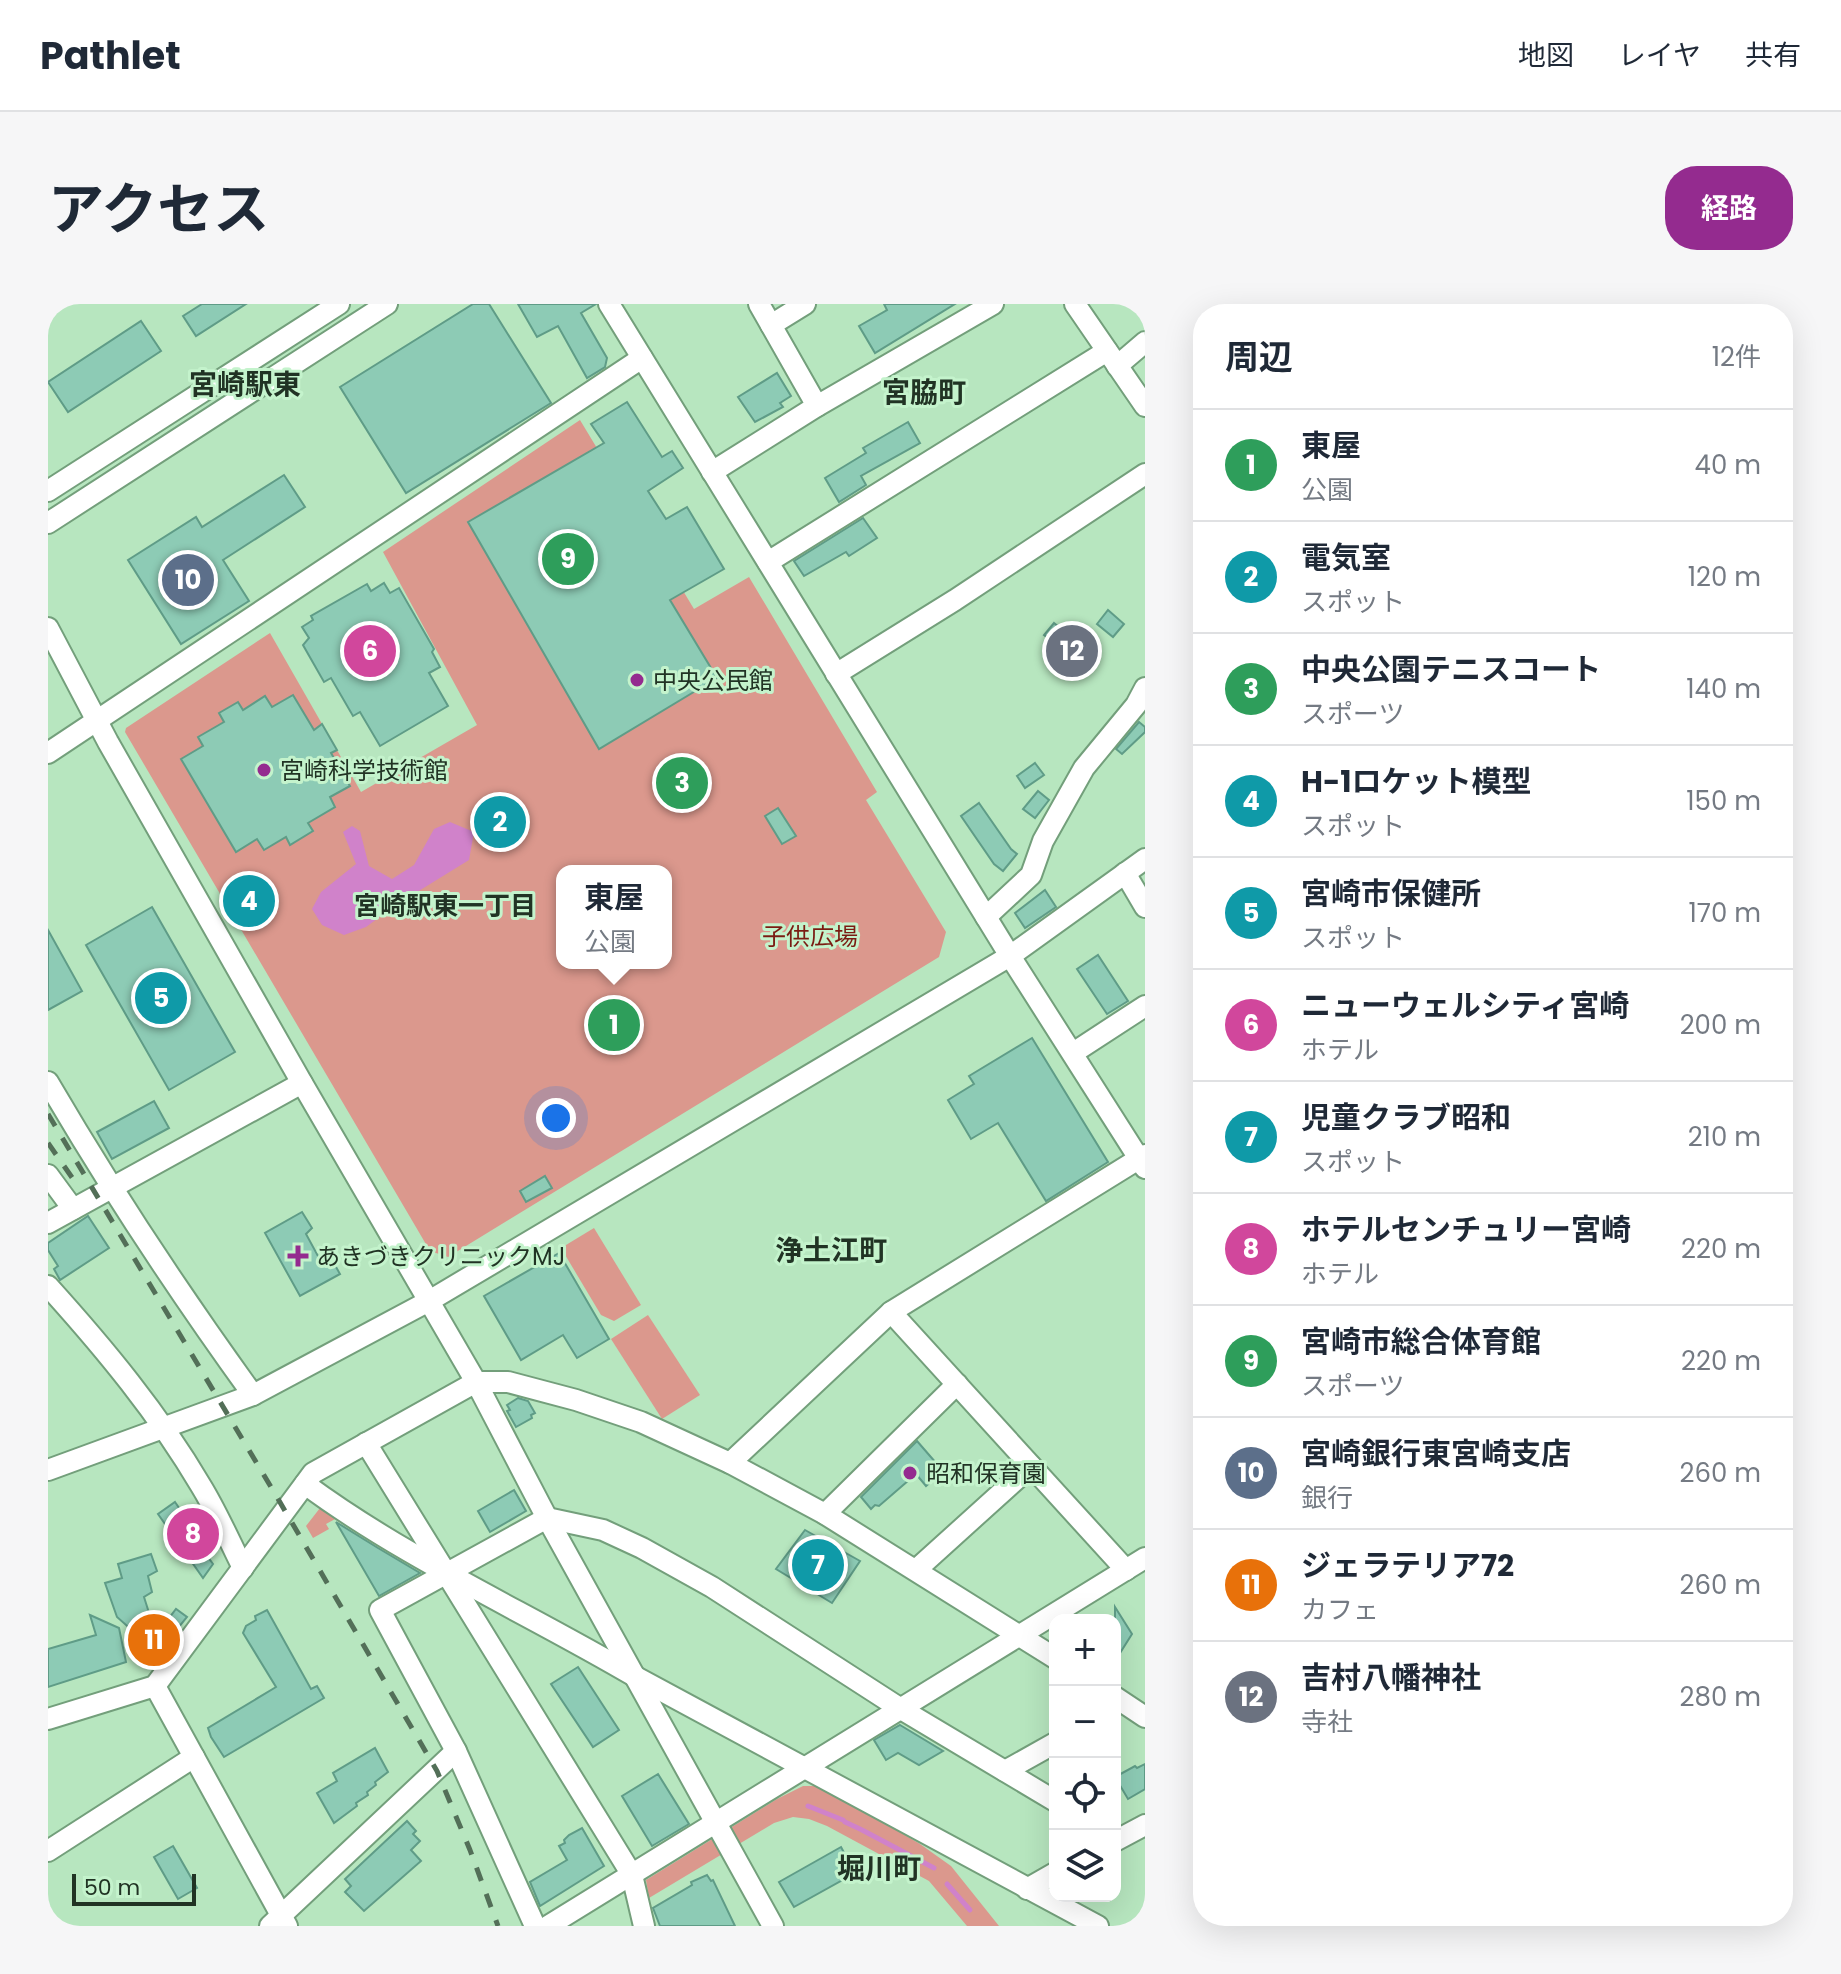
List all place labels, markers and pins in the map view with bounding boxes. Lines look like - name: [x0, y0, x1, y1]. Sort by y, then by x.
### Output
- pin: 9: [542, 529, 594, 589]
- pin: 10: [162, 550, 214, 610]
- pin: 6: [344, 621, 396, 681]
- pin: 12: [1046, 621, 1098, 681]
- place label: 中央公民館: [653, 664, 773, 697]
- marker: 中央公民館: [628, 671, 646, 689]
- pin: 3: [656, 753, 708, 813]
- place label: 宮崎科学技術館: [280, 754, 448, 787]
- marker: 宮崎科学技術館: [255, 761, 273, 779]
- pin: 2: [474, 792, 526, 852]
- pin: 4: [223, 871, 275, 931]
- pin: 5: [135, 968, 187, 1028]
- pin: 1: [588, 995, 640, 1055]
- place label: あきづきクリニックMJ: [316, 1240, 565, 1273]
- marker: あきづきクリニックMJ: [287, 1245, 309, 1267]
- place label: 昭和保育園: [926, 1457, 1046, 1490]
- marker: 昭和保育園: [901, 1464, 919, 1482]
- pin: 8: [167, 1504, 219, 1564]
- pin: 7: [792, 1535, 844, 1595]
- pin: 11: [128, 1610, 180, 1670]

